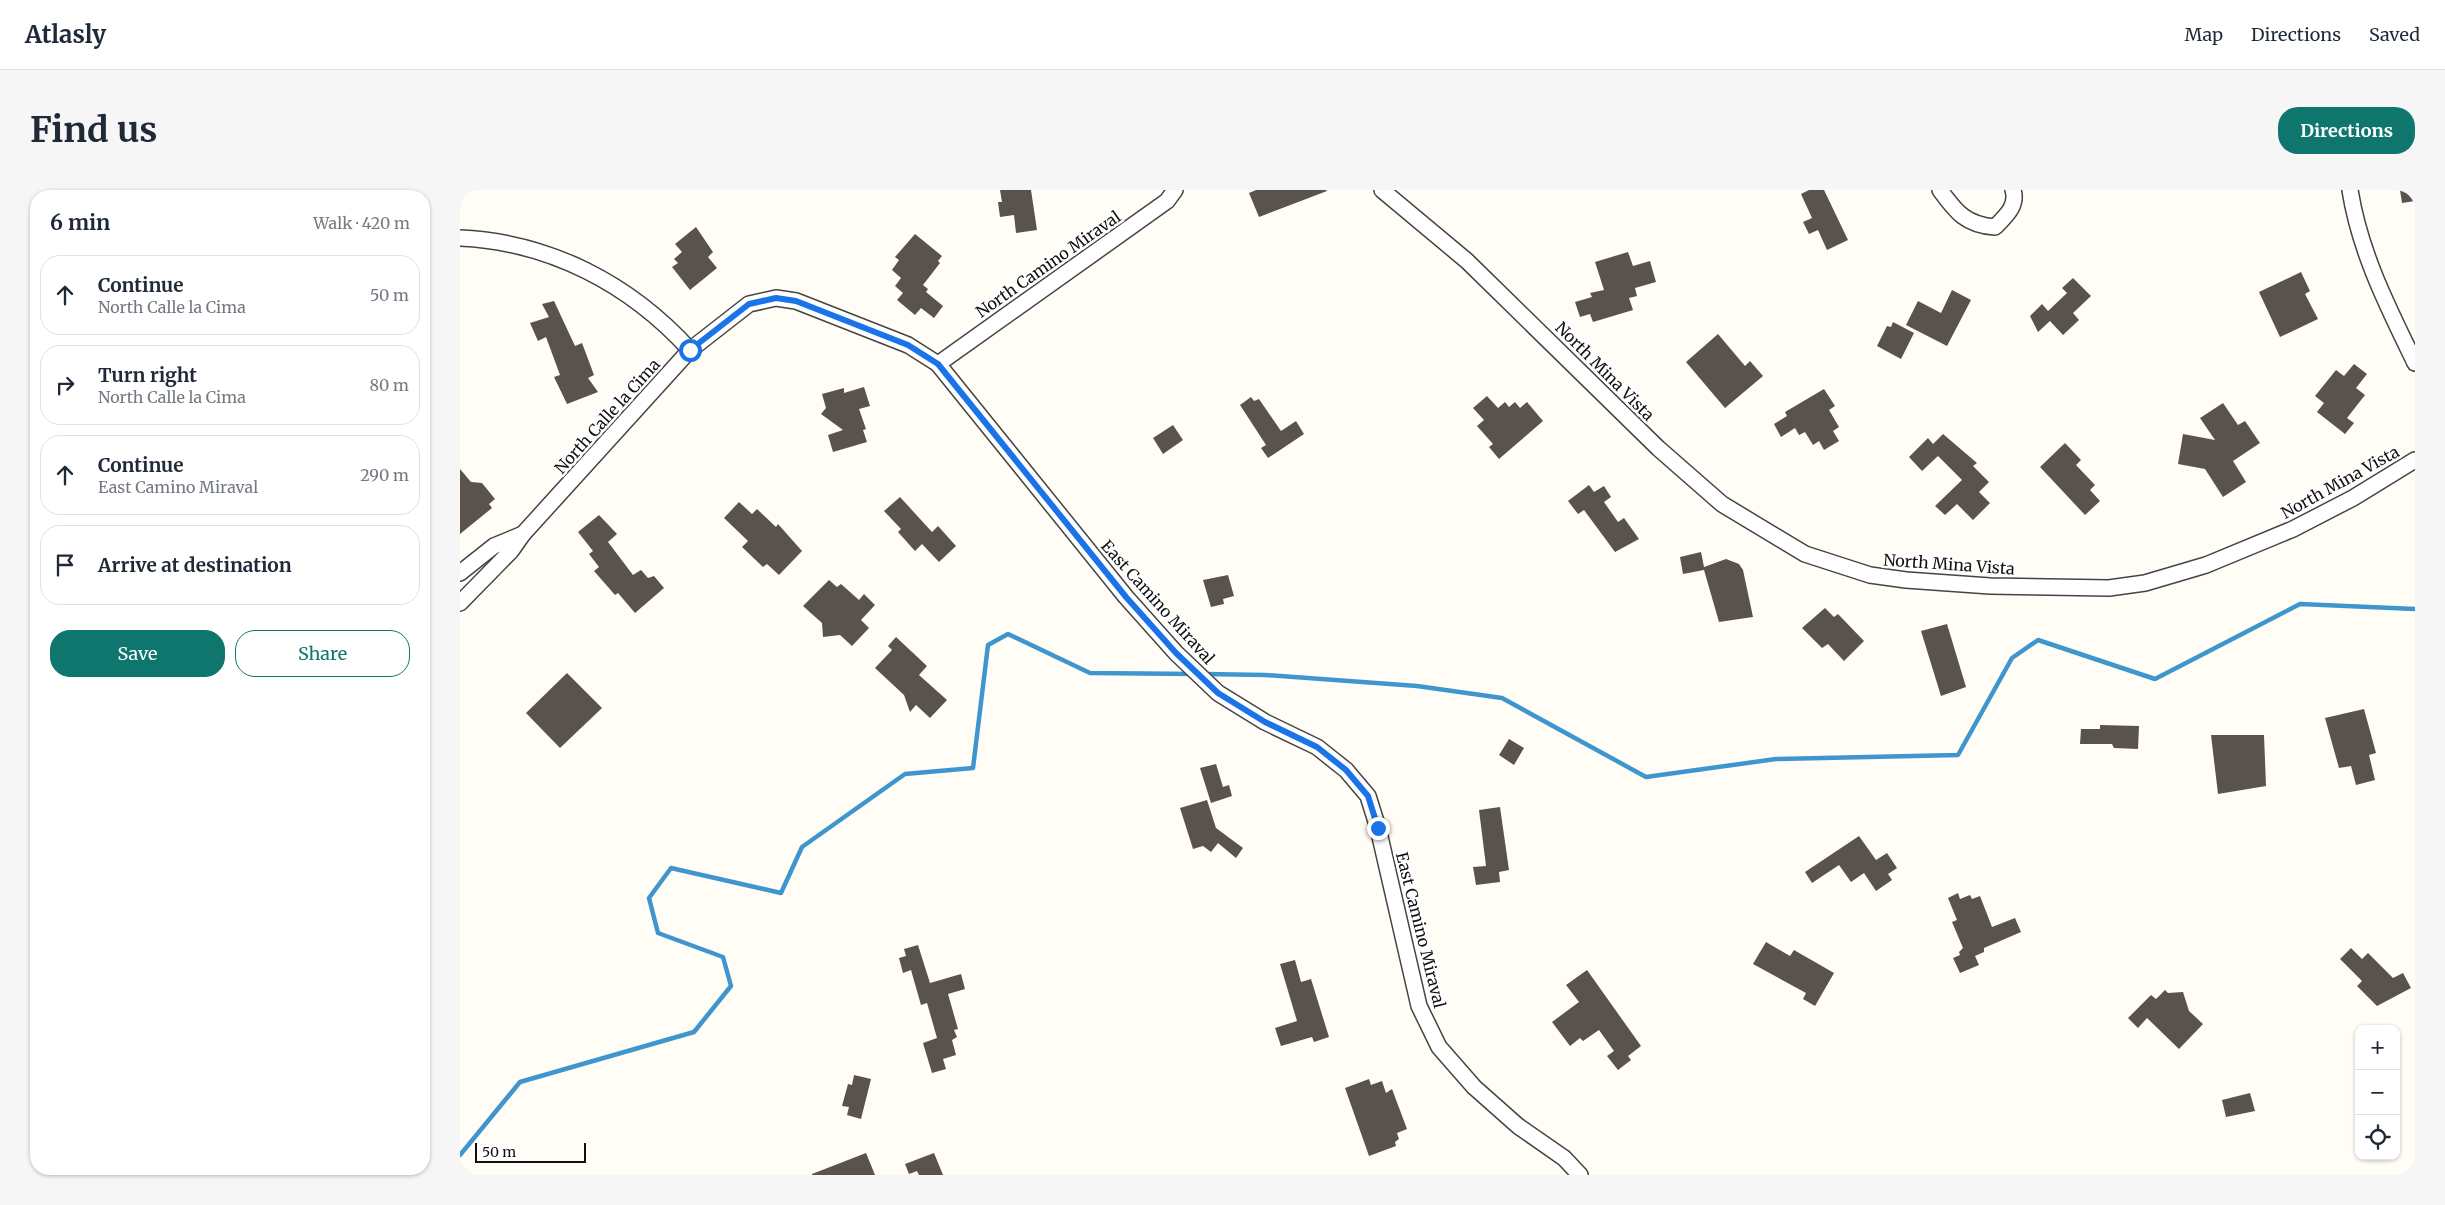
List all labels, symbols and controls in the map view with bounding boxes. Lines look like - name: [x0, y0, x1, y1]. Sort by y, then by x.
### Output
- text: Atlasly: [25, 19, 106, 50]
- text: Map: [2185, 23, 2223, 46]
- text: Directions: [2251, 23, 2341, 46]
- text: Saved: [2369, 23, 2420, 46]
- button: Directions: [2278, 107, 2415, 154]
- text: Find us: [30, 108, 157, 152]
- street label: North Camino Miraval: [972, 206, 1124, 322]
- text: 6 min: [50, 209, 110, 236]
- text: Walk · 420 m: [313, 213, 410, 233]
- text: Continue: [98, 273, 184, 297]
- icon: ahead: [51, 281, 79, 309]
- text: 50 m: [370, 285, 409, 305]
- text: North Calle la Cima: [98, 297, 246, 317]
- street label: North Mina Vista: [1551, 317, 1659, 425]
- route start: [679, 339, 702, 362]
- street label: North Calle la Cima: [550, 354, 664, 478]
- text: Turn right: [98, 363, 197, 387]
- icon: right: [51, 371, 79, 399]
- text: 80 m: [370, 375, 409, 395]
- text: North Calle la Cima: [98, 387, 246, 407]
- street label: North Mina Vista: [2278, 441, 2403, 523]
- text: Continue: [98, 453, 184, 477]
- icon: ahead: [51, 461, 79, 489]
- text: 290 m: [360, 465, 409, 485]
- text: East Camino Miraval: [98, 477, 258, 497]
- street label: East Camino Miraval: [1097, 536, 1219, 668]
- street label: North Mina Vista: [1883, 549, 2016, 579]
- icon: arrive: [51, 551, 79, 579]
- text: Arrive at destination: [98, 553, 292, 577]
- button: Save: [50, 630, 225, 677]
- button: Share: [235, 630, 410, 677]
- route end: [1367, 817, 1390, 840]
- street label: East Camino Miraval: [1392, 850, 1450, 1010]
- map controls: [2355, 1025, 2400, 1160]
- button: +: [2355, 1025, 2400, 1070]
- button: −: [2355, 1070, 2400, 1115]
- button: locate: [2355, 1115, 2400, 1160]
- scale bar: [475, 1140, 586, 1163]
- text: 50 m: [482, 1143, 516, 1161]

